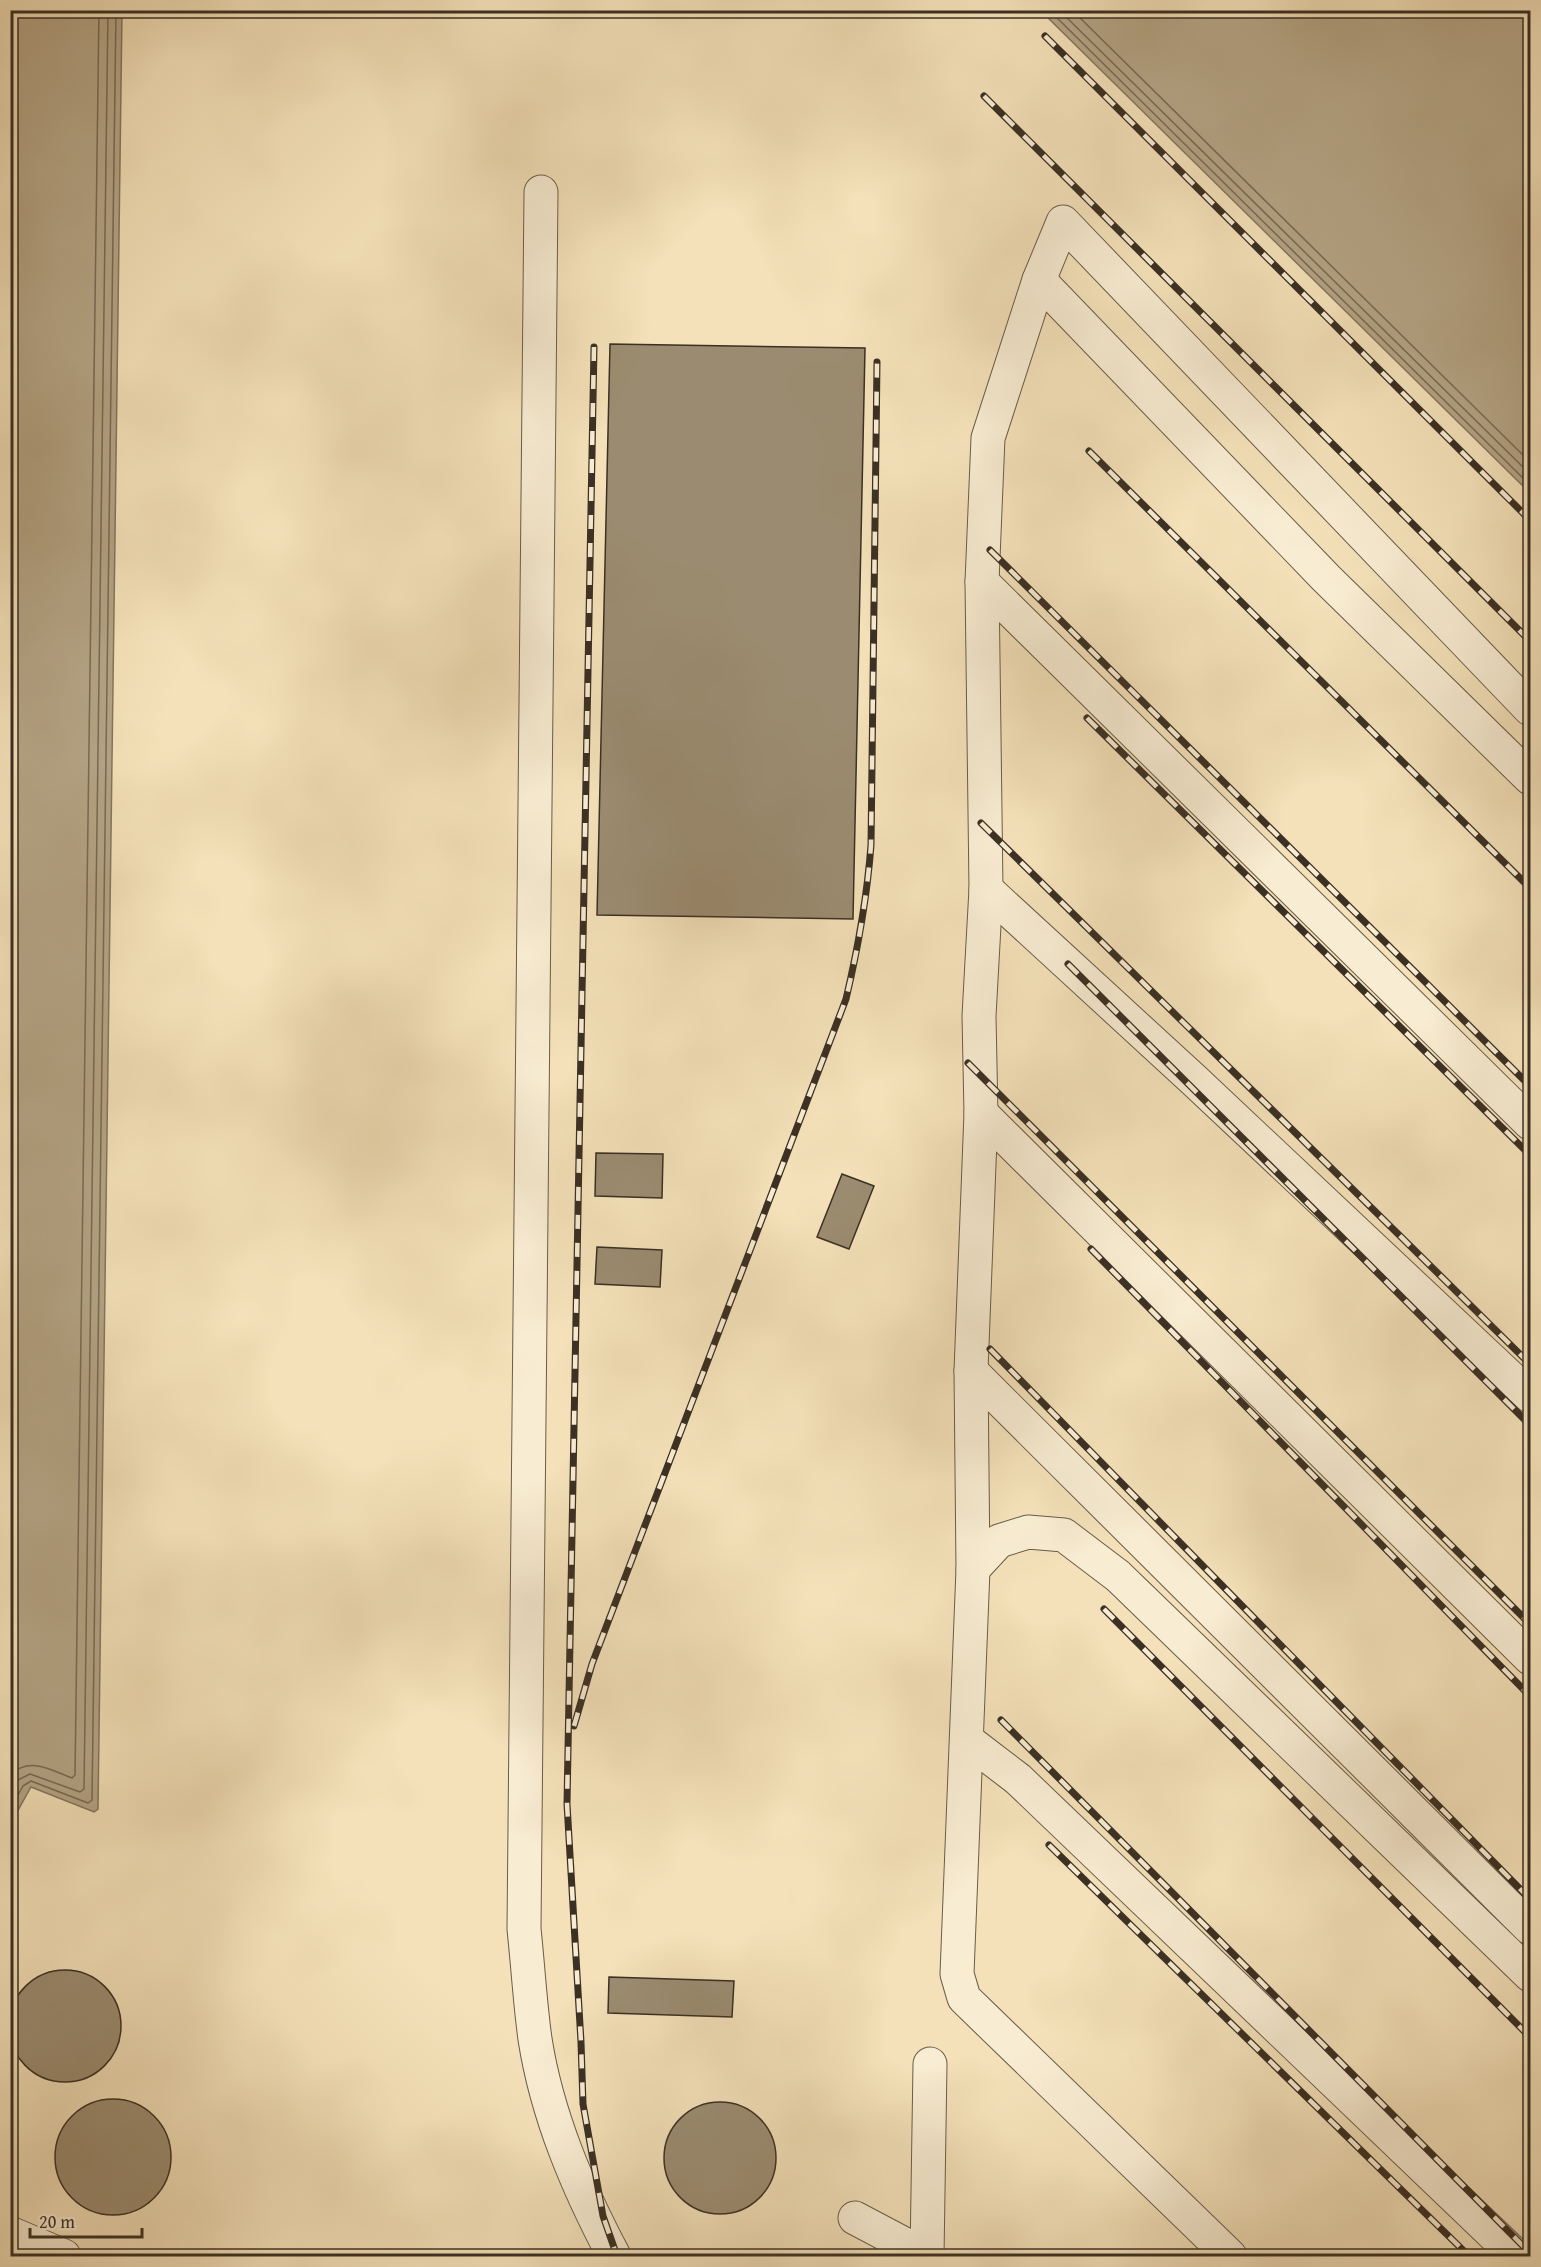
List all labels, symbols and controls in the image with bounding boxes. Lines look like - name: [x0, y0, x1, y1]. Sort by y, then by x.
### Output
- scale bar: [30, 2201, 142, 2239]
- text: 20 m: [39, 2208, 75, 2235]

